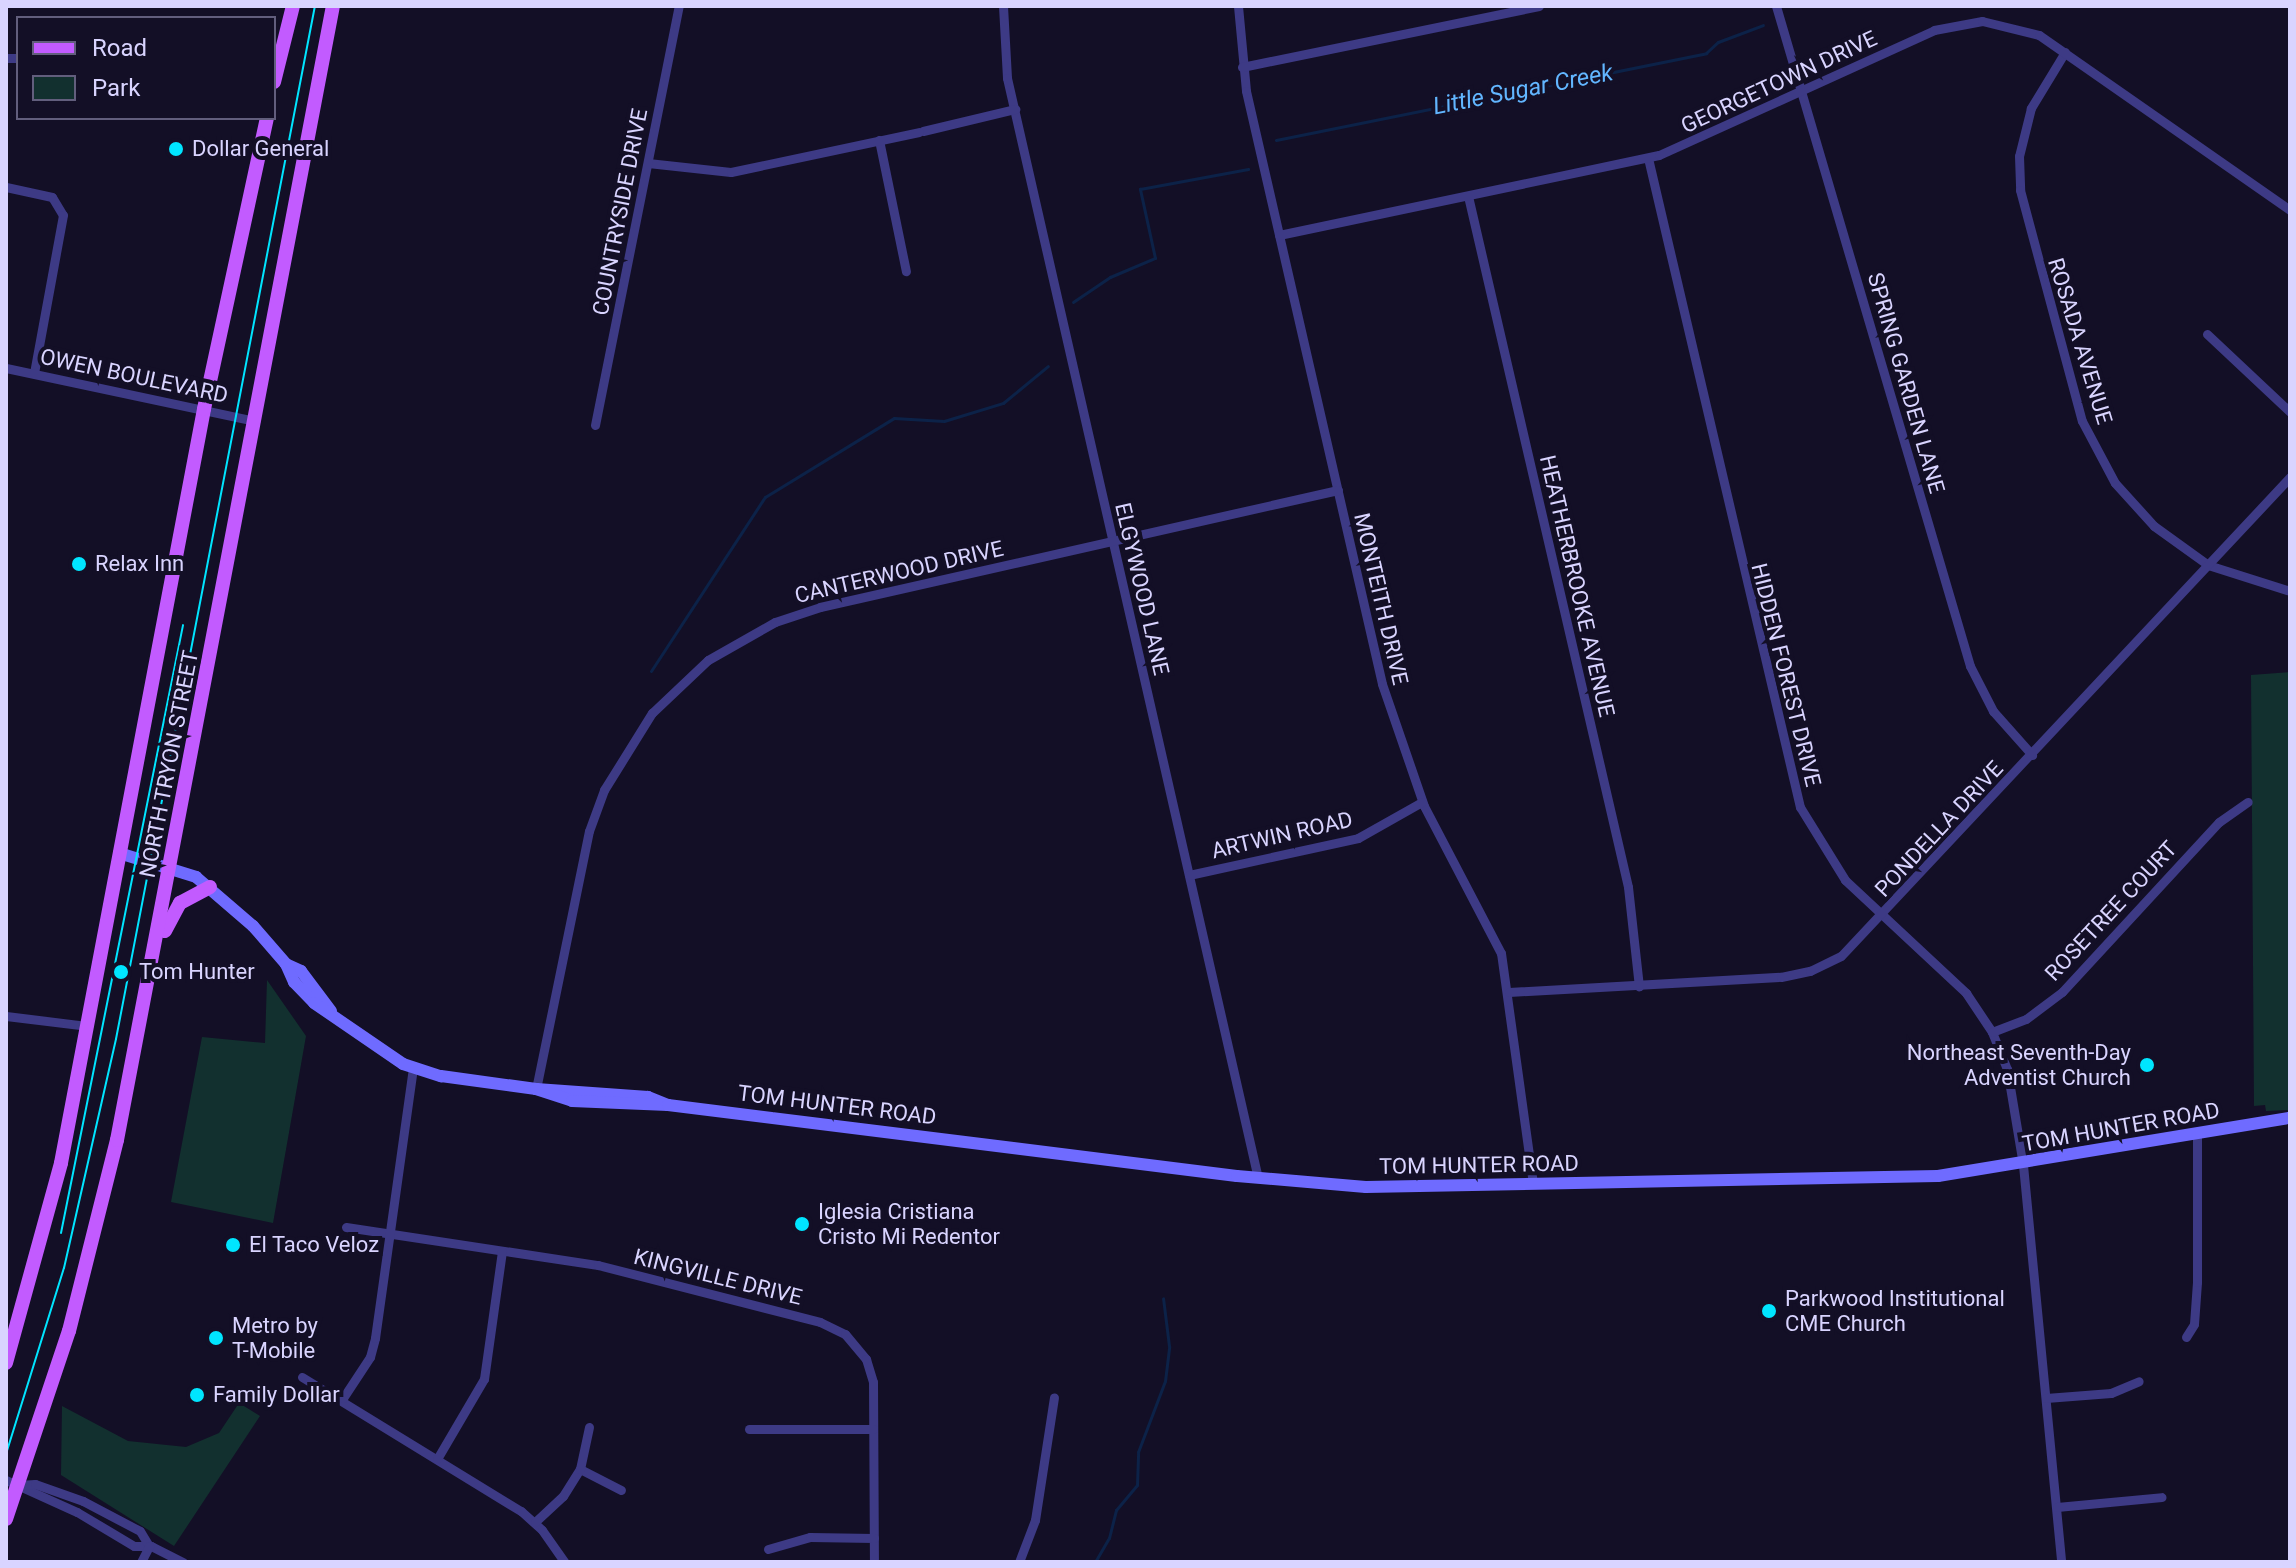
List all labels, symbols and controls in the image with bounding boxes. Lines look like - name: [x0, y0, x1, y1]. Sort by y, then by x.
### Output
- legend: [16, 16, 276, 120]
- street label: GEORGETOWN DRIVE: [1677, 25, 1881, 139]
- text: Road: [92, 34, 147, 62]
- water label: Little Sugar Creek: [1431, 58, 1615, 122]
- text: Park: [92, 74, 140, 102]
- street label: COUNTRYSIDE DRIVE: [587, 106, 653, 318]
- place label: Dollar General: [192, 136, 329, 162]
- marker: Dollar General: [167, 140, 185, 158]
- street label: ROSADA AVENUE: [2042, 255, 2118, 427]
- street label: SPRING GARDEN LANE: [1862, 270, 1950, 496]
- street label: OWEN BOULEVARD: [38, 343, 230, 409]
- street label: HEATHERBROOKE AVENUE: [1534, 453, 1620, 719]
- street label: ELGYWOOD LANE: [1109, 500, 1175, 678]
- street label: MONTEITH DRIVE: [1348, 510, 1414, 688]
- street label: CANTERWOOD DRIVE: [792, 535, 1006, 609]
- place label: Relax Inn: [95, 551, 184, 577]
- marker: Relax Inn: [70, 555, 88, 573]
- street label: HIDDEN FOREST DRIVE: [1745, 560, 1827, 790]
- street label: NORTH TRYON STREET: [134, 648, 204, 880]
- street label: PONDELLA DRIVE: [1869, 756, 2009, 902]
- street label: ARTWIN ROAD: [1209, 806, 1355, 864]
- street label: ROSETREE COURT: [2040, 836, 2182, 986]
- place label: Tom Hunter: [139, 959, 255, 985]
- marker: Tom Hunter: [110, 961, 132, 983]
- place label: Northeast Seventh-Day Adventist Church: [1907, 1039, 2131, 1090]
- marker: Northeast Seventh-Day Adventist Church: [2138, 1056, 2156, 1074]
- street label: TOM HUNTER ROAD: [736, 1080, 938, 1130]
- street label: TOM HUNTER ROAD: [2020, 1097, 2222, 1157]
- street label: TOM HUNTER ROAD: [1379, 1150, 1579, 1180]
- place label: Iglesia Cristiana Cristo Mi Redentor: [818, 1198, 1000, 1250]
- marker: Iglesia Cristiana Cristo Mi Redentor: [793, 1215, 811, 1233]
- place label: El Taco Veloz: [249, 1232, 380, 1258]
- marker: El Taco Veloz: [224, 1236, 242, 1254]
- street label: KINGVILLE DRIVE: [631, 1243, 805, 1311]
- place label: Parkwood Institutional CME Church: [1785, 1285, 2005, 1336]
- marker: Parkwood Institutional CME Church: [1760, 1302, 1778, 1320]
- place label: Metro by T-Mobile: [232, 1312, 318, 1364]
- marker: Metro by T-Mobile: [207, 1329, 225, 1347]
- place label: Family Dollar: [213, 1382, 340, 1408]
- marker: Family Dollar: [188, 1386, 206, 1404]

